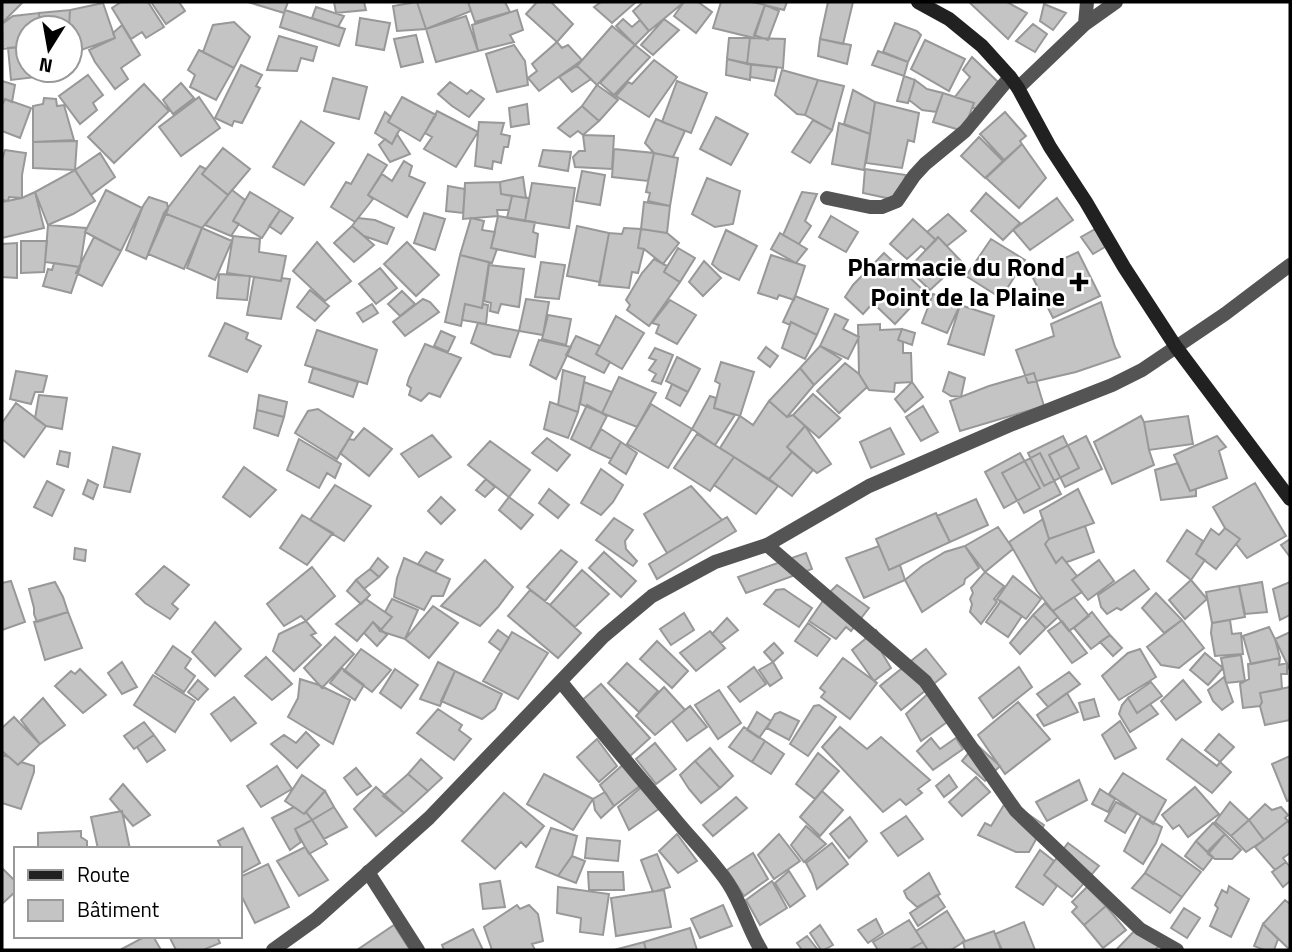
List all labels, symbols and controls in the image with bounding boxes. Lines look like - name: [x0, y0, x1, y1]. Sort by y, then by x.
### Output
- north arrow: [14, 14, 84, 84]
- text: N: [36, 51, 55, 82]
- place label: Pharmacie du Rond Point de la Plaine: [847, 247, 1065, 316]
- marker: Pharmacie du Rond Point de la Plaine: [1071, 274, 1087, 290]
- legend: [14, 847, 242, 938]
- text: Route: [77, 858, 130, 890]
- text: Bâtiment: [77, 893, 160, 925]

